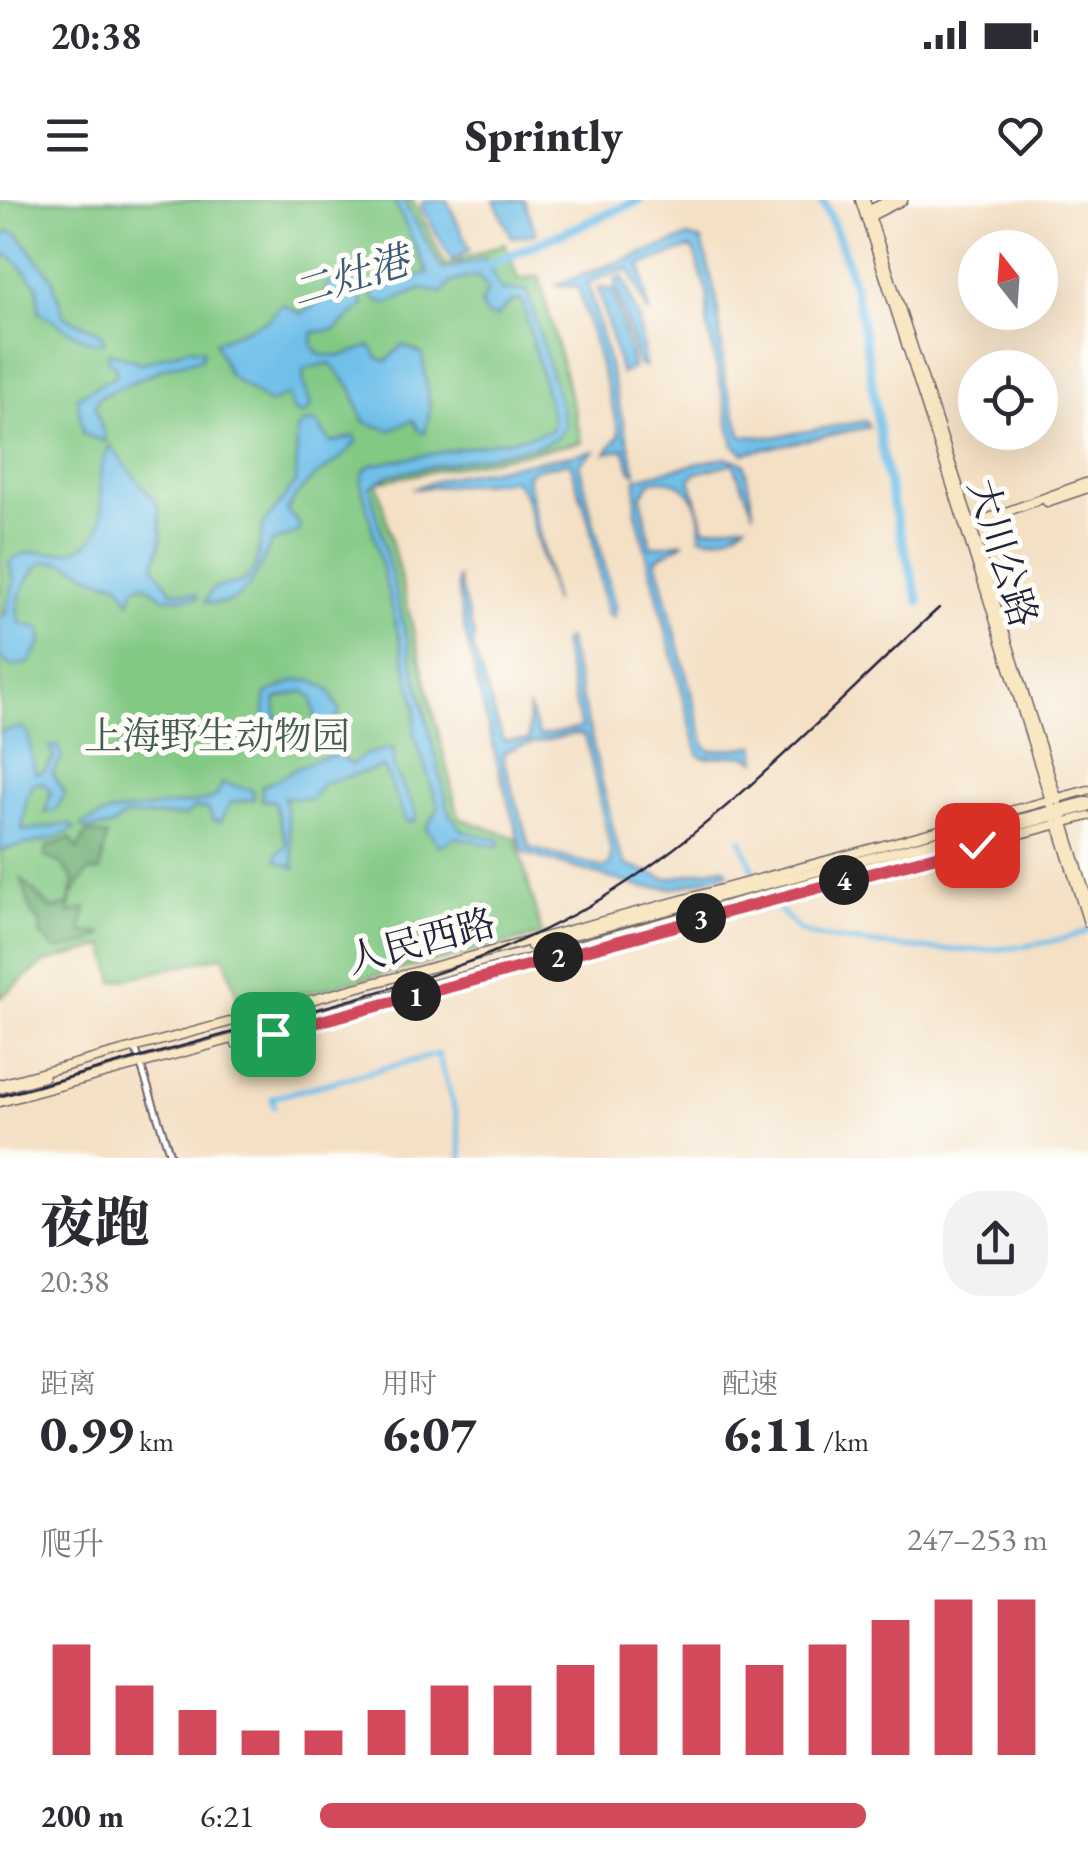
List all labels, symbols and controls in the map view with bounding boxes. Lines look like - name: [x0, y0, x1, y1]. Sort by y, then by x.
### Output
- text: 20:38: [50, 11, 141, 60]
- text: Sprintly: [465, 106, 623, 164]
- icon: menu: [40, 108, 95, 163]
- icon: heart: [993, 108, 1048, 163]
- north arrow: [958, 230, 1058, 330]
- map controls: [958, 230, 1058, 450]
- water label: 二灶港: [285, 232, 420, 318]
- button: locate: [958, 350, 1058, 450]
- street label: 大川公路: [958, 473, 1049, 633]
- park label: 上海野生动物园: [84, 711, 350, 760]
- pin: [935, 803, 1020, 888]
- icon: check: [950, 818, 1005, 873]
- pin: 4: [819, 855, 869, 905]
- text: 4: [837, 862, 851, 898]
- pin: 3: [676, 893, 726, 943]
- street label: 人民西路: [341, 897, 501, 984]
- text: 3: [694, 900, 708, 936]
- pin: 2: [533, 932, 583, 982]
- text: 2: [551, 939, 565, 975]
- pin: 1: [391, 971, 441, 1021]
- text: 1: [409, 978, 423, 1014]
- pin: [231, 992, 316, 1077]
- icon: arrive: [246, 1007, 301, 1062]
- text: 夜跑: [40, 1187, 150, 1258]
- button: share: [943, 1191, 1048, 1296]
- text: 20:38: [40, 1260, 109, 1302]
- text: 距离: [40, 1365, 96, 1401]
- text: 用时: [381, 1365, 437, 1401]
- text: 配速: [722, 1365, 778, 1401]
- text: 0.99: [40, 1401, 134, 1466]
- text: 6:07: [381, 1401, 476, 1466]
- text: 6:11: [722, 1401, 817, 1466]
- text: km: [134, 1423, 174, 1459]
- text: /km: [817, 1423, 869, 1459]
- text: 247–253 m: [907, 1518, 1048, 1560]
- text: 爬升: [40, 1523, 104, 1565]
- text: 200 m: [40, 1795, 124, 1837]
- text: 6:21: [200, 1795, 254, 1837]

